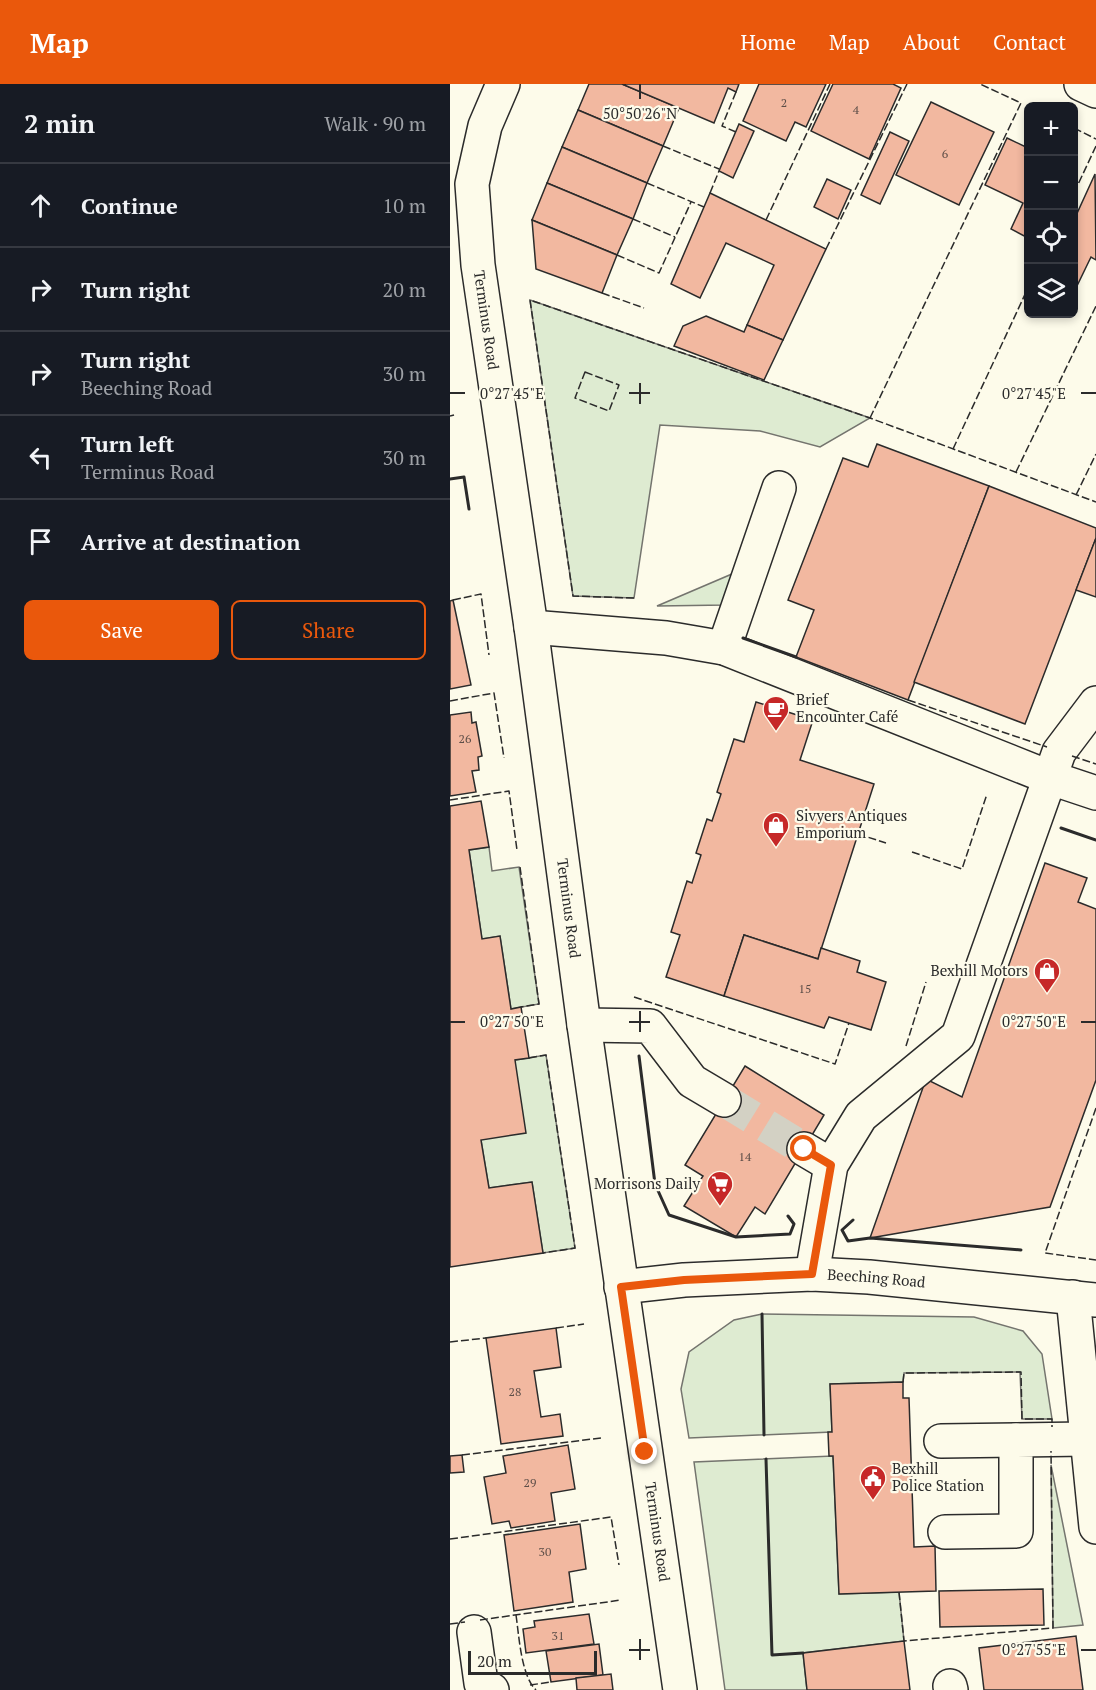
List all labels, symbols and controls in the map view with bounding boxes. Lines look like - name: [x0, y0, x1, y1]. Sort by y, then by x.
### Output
- text: Map: [30, 24, 89, 61]
- text: Home: [740, 28, 796, 56]
- text: Map: [829, 28, 870, 56]
- text: About: [903, 28, 960, 56]
- text: Contact: [993, 28, 1066, 56]
- house number: 2: [781, 95, 787, 110]
- house number: 4: [853, 102, 860, 117]
- map controls: [1024, 102, 1078, 318]
- button: +: [1024, 102, 1078, 156]
- text: 50°50'26"N: [603, 103, 677, 123]
- text: 2 min: [24, 106, 95, 140]
- text: Walk · 90 m: [324, 110, 426, 137]
- house number: 6: [942, 146, 949, 161]
- button: −: [1024, 156, 1078, 210]
- icon: ahead: [24, 189, 57, 222]
- text: Continue: [81, 191, 178, 220]
- text: 10 m: [383, 192, 426, 219]
- button: locate: [1024, 210, 1078, 264]
- button: layers: [1024, 264, 1078, 318]
- street label: Terminus Road: [470, 269, 504, 371]
- icon: right: [24, 273, 57, 306]
- text: Turn right: [81, 275, 190, 304]
- text: 20 m: [383, 276, 426, 303]
- text: Turn right: [81, 345, 190, 374]
- icon: right: [24, 357, 57, 390]
- text: 30 m: [383, 360, 426, 387]
- text: Beeching Road: [81, 374, 212, 401]
- text: 0°27'45"E: [480, 383, 544, 403]
- text: 0°27'45"E: [1002, 383, 1066, 403]
- text: Turn left: [81, 429, 174, 458]
- icon: left: [24, 441, 57, 474]
- text: 30 m: [383, 444, 426, 471]
- text: Terminus Road: [81, 458, 215, 485]
- icon: arrive: [24, 525, 57, 558]
- text: Arrive at destination: [81, 527, 300, 556]
- button: Save: [24, 600, 219, 660]
- button: Share: [231, 600, 426, 660]
- place label: Brief Encounter Café: [796, 689, 898, 726]
- cafe icon: Brief Encounter Café: [761, 694, 791, 732]
- house number: 26: [459, 731, 472, 746]
- place label: Sivyers Antiques Emporium: [796, 805, 907, 842]
- shop icon: Sivyers Antiques Emporium: [761, 810, 791, 848]
- street label: Terminus Road: [553, 857, 586, 959]
- shop icon: Bexhill Motors: [1032, 956, 1062, 994]
- place label: Bexhill Motors: [930, 960, 1028, 980]
- house number: 15: [799, 981, 811, 996]
- text: 0°27'50"E: [480, 1011, 544, 1031]
- text: 0°27'50"E: [1002, 1011, 1066, 1031]
- route start: [790, 1135, 816, 1161]
- house number: 14: [739, 1149, 752, 1164]
- supermarket icon: Morrisons Daily: [705, 1169, 735, 1207]
- place label: Morrisons Daily: [594, 1173, 700, 1193]
- street label: Beeching Road: [827, 1264, 927, 1292]
- house number: 28: [509, 1384, 521, 1399]
- route end: [631, 1438, 657, 1464]
- place label: Bexhill Police Station: [892, 1458, 984, 1495]
- public building icon: Bexhill Police Station: [858, 1463, 888, 1501]
- house number: 29: [524, 1475, 536, 1490]
- street label: Terminus Road: [641, 1481, 675, 1583]
- house number: 30: [539, 1544, 551, 1559]
- house number: 31: [552, 1628, 564, 1643]
- text: 0°27'55"E: [1002, 1639, 1066, 1659]
- scale bar: [468, 1648, 597, 1676]
- text: 20 m: [477, 1650, 512, 1672]

